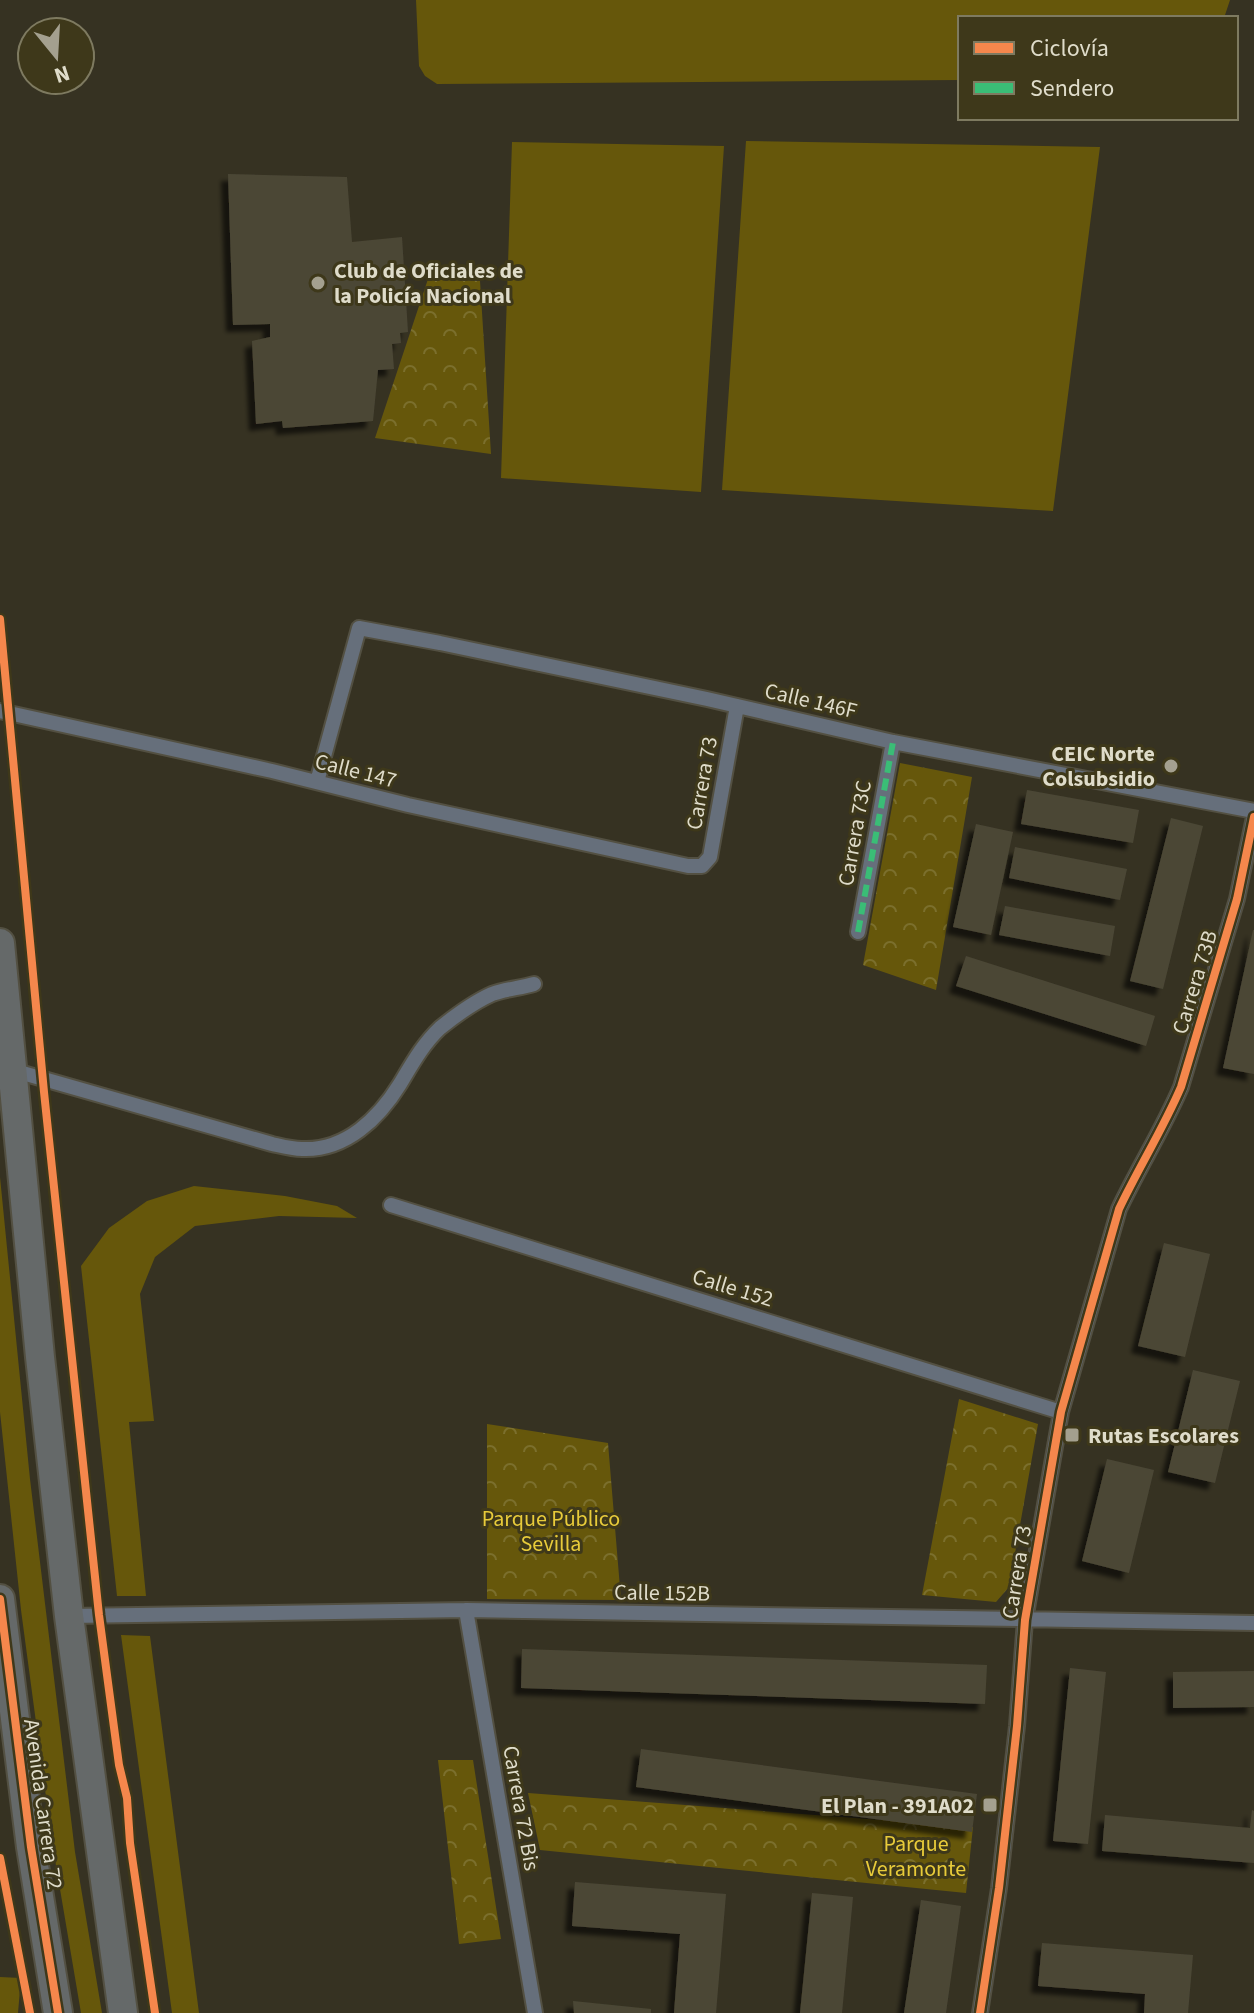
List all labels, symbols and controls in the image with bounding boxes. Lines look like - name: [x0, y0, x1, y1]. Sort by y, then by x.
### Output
- north arrow: [16, 16, 96, 96]
- legend: [958, 16, 1238, 120]
- text: Ciclovía: [1030, 31, 1109, 66]
- text: N: [50, 57, 74, 92]
- text: Sendero: [1030, 71, 1114, 106]
- place label: Club de Oficiales de la Policía Nacional: [334, 255, 523, 312]
- marker: Club de Oficiales de la Policía Nacional: [309, 274, 327, 292]
- street label: Calle 146F: [761, 675, 860, 727]
- street label: Carrera 73: [678, 734, 726, 832]
- place label: CEIC Norte Colsubsidio: [1042, 738, 1155, 795]
- street label: Calle 147: [312, 745, 400, 797]
- marker: CEIC Norte Colsubsidio: [1162, 757, 1180, 775]
- street label: Carrera 73C: [830, 778, 880, 888]
- street label: Carrera 73B: [1164, 926, 1226, 1038]
- street label: Calle 152: [688, 1261, 777, 1315]
- place label: Rutas Escolares: [1088, 1420, 1239, 1452]
- marker: Rutas Escolares: [1063, 1426, 1081, 1444]
- park label: Parque Público Sevilla: [482, 1503, 620, 1560]
- street label: Carrera 73: [994, 1523, 1040, 1621]
- street label: Calle 152B: [614, 1576, 710, 1610]
- street label: Avenida Carrera 72: [15, 1717, 71, 1892]
- street label: Carrera 72 Bis: [494, 1743, 548, 1873]
- place label: El Plan - 391A02: [821, 1790, 974, 1822]
- marker: El Plan - 391A02: [981, 1796, 999, 1814]
- park label: Parque Veramonte: [866, 1828, 966, 1885]

